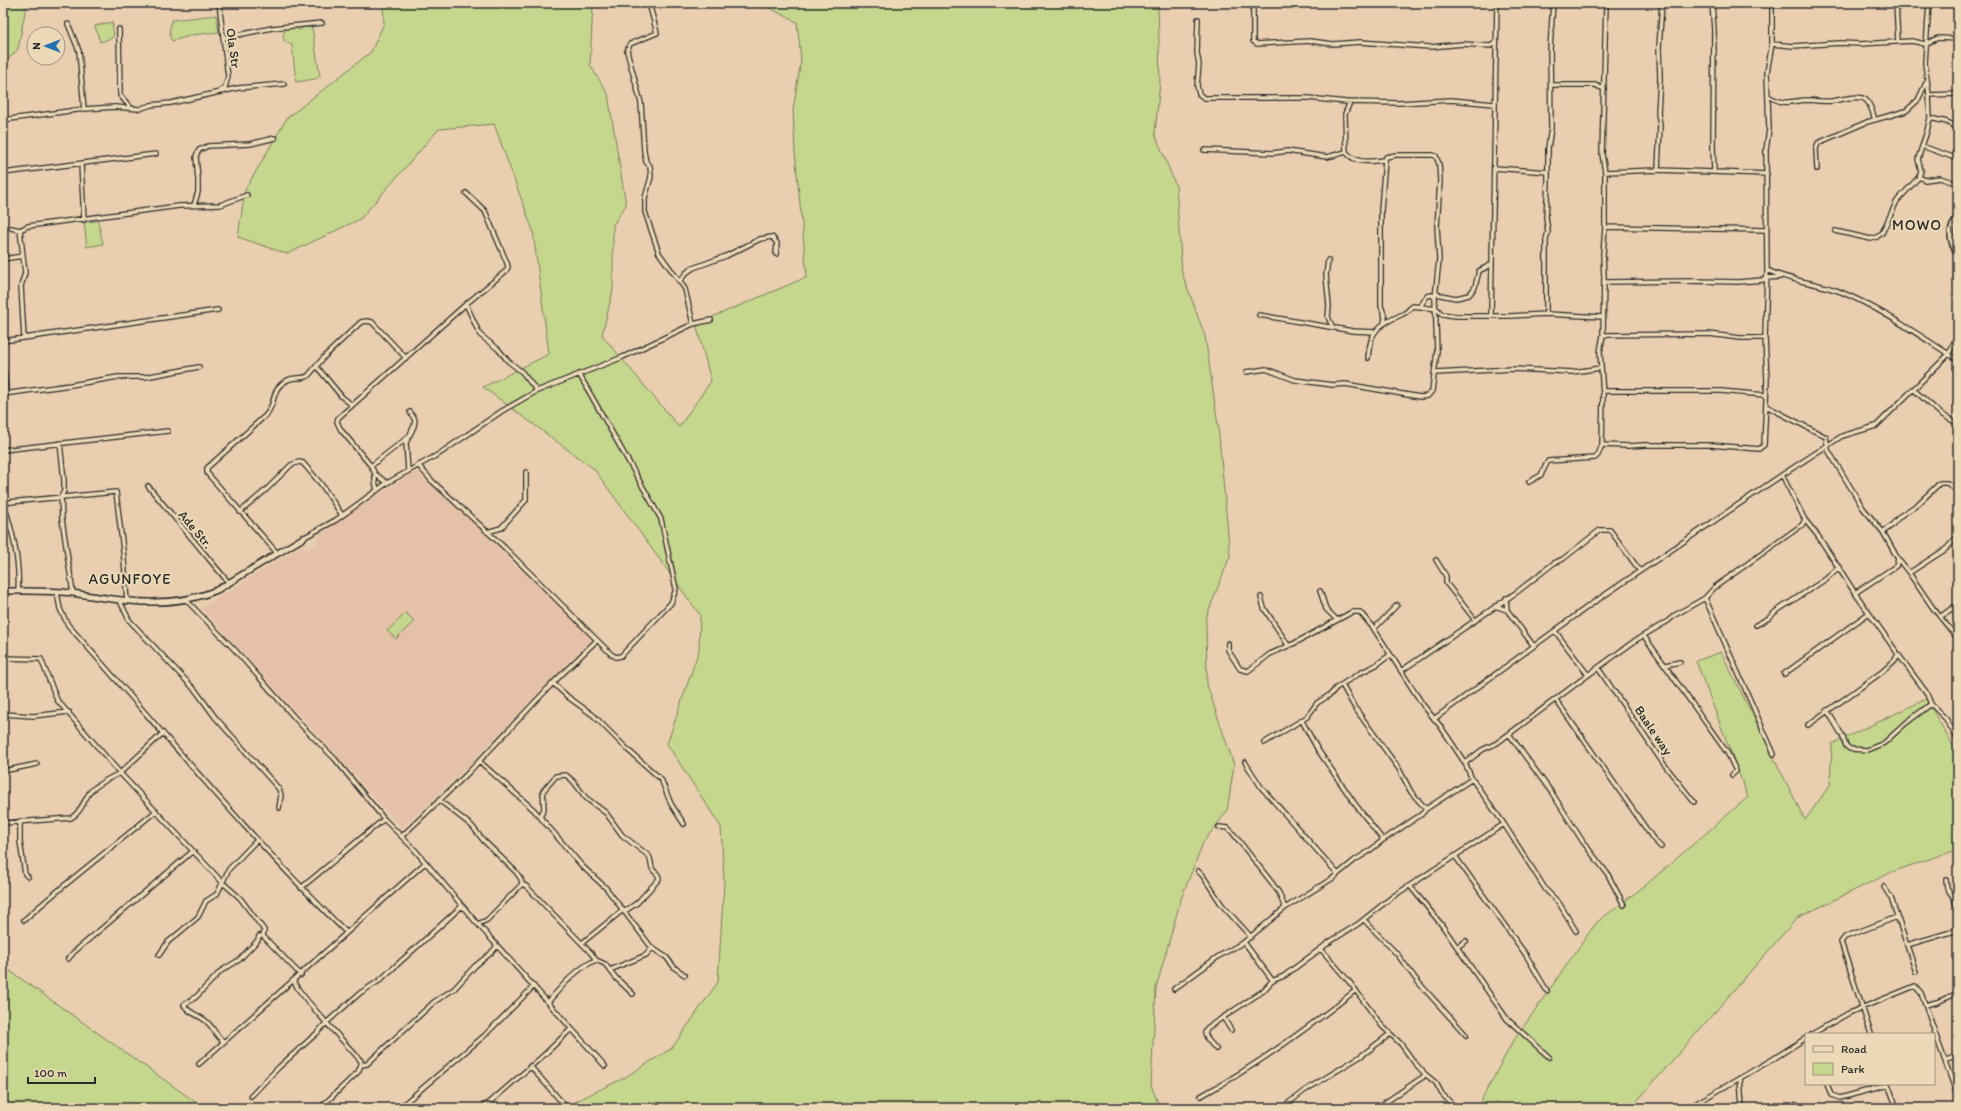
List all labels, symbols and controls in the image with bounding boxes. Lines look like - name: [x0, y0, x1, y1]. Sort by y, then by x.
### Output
- north arrow: [26, 26, 66, 66]
- street label: Ola Str: [223, 27, 244, 70]
- text: N: [30, 42, 43, 50]
- district label: MOWO: [1892, 216, 1942, 234]
- street label: Ade Str.: [175, 507, 216, 551]
- district label: AGUNFOYE: [89, 570, 171, 588]
- street label: Baale way: [1632, 703, 1676, 758]
- legend: [1805, 1033, 1935, 1085]
- text: Road: [1841, 1042, 1867, 1056]
- scale bar: [28, 1059, 95, 1085]
- text: Park: [1841, 1062, 1865, 1076]
- text: 100 m: [34, 1066, 67, 1080]

